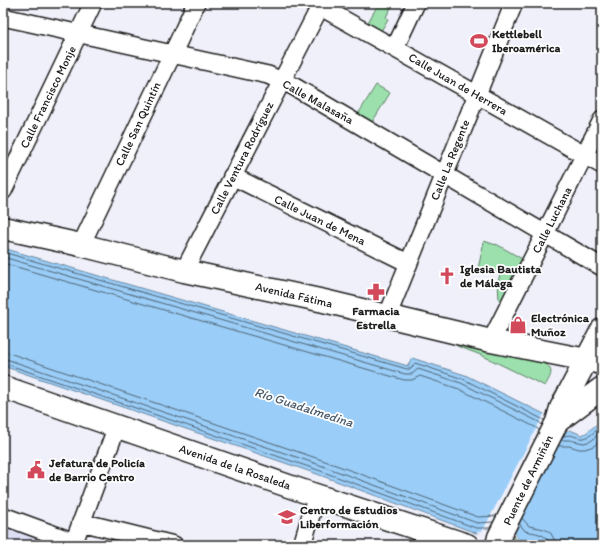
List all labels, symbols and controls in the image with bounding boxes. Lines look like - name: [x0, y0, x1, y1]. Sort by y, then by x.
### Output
- place label: Kettlebell Iberoamérica: [492, 27, 560, 55]
- sports icon: Kettlebell Iberoamérica: [469, 31, 489, 51]
- street label: Calle Francisco Monje: [17, 43, 79, 150]
- street label: Calle Juan de Herrera: [406, 50, 510, 118]
- street label: Calle Malasaña: [280, 77, 357, 128]
- street label: Calle San Quintín: [112, 80, 164, 168]
- street label: Calle Ventura Rodríguez: [207, 99, 277, 217]
- street label: Calle La Regente: [427, 117, 473, 202]
- street label: Calle Luchana: [529, 184, 575, 255]
- street label: Calle Juan de Mena: [272, 192, 369, 249]
- place label: Iglesia Bautista de Málaga: [460, 262, 542, 291]
- church icon: Iglesia Bautista de Málaga: [437, 266, 457, 286]
- street label: Avenida Fátima: [254, 279, 334, 311]
- pharmacy icon: Farmacia Estrella: [366, 282, 386, 302]
- place label: Farmacia Estrella: [352, 304, 400, 332]
- place label: Electrónica Muñoz: [531, 311, 590, 339]
- shop icon: Electrónica Muñoz: [508, 315, 528, 335]
- water label: Río Guadalmedina: [253, 384, 355, 430]
- street label: Puente de Armiñán: [500, 432, 556, 528]
- street label: Avenida de la Rosaleda: [177, 441, 294, 493]
- place label: Jefatura de Policía de Barrio Centro: [48, 456, 145, 484]
- public building icon: Jefatura de Policía de Barrio Centro: [26, 460, 46, 480]
- place label: Centro de Estudios Liberformación: [300, 503, 398, 531]
- school or university icon: Centro de Estudios Liberformación: [277, 507, 297, 527]

